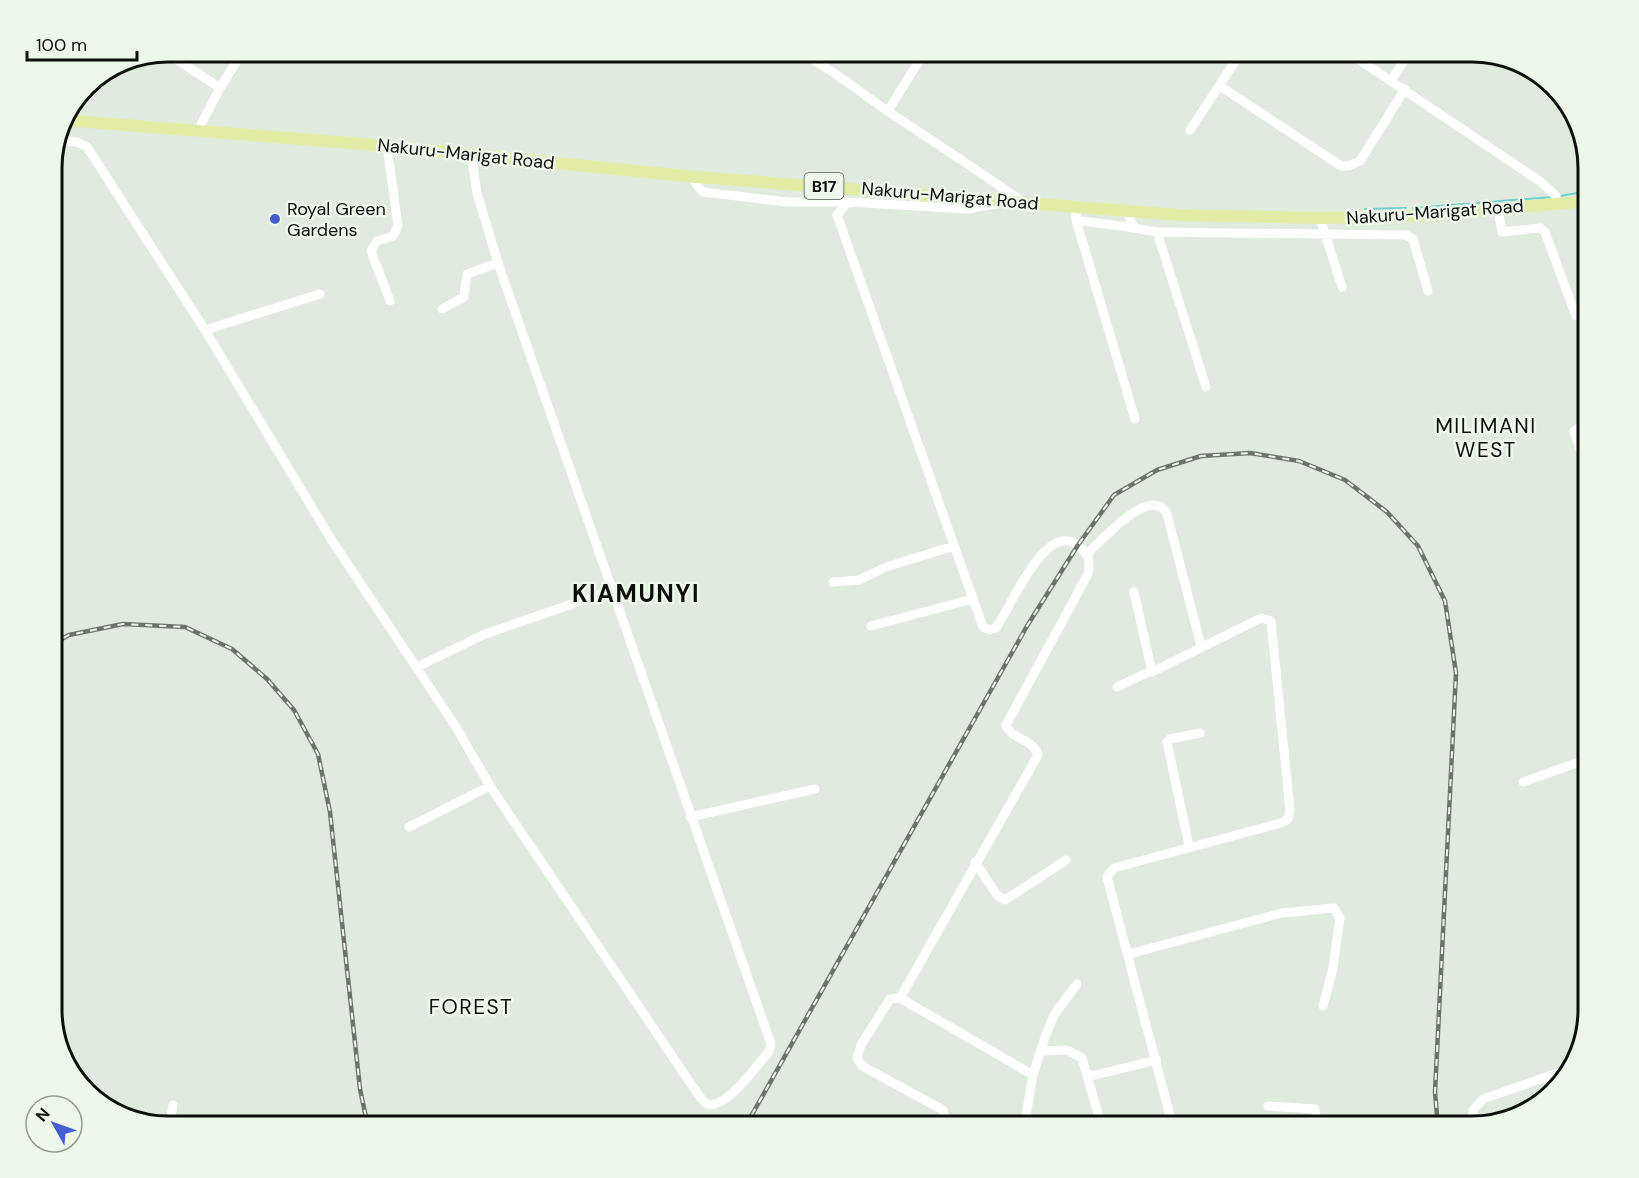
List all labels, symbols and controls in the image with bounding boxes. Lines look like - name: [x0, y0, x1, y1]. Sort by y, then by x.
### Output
- scale bar: [27, 24, 136, 62]
- text: 100 m: [36, 33, 87, 57]
- street label: Nakuru-Marigat Road: [376, 133, 556, 175]
- road number: B17: [804, 173, 844, 199]
- street label: Nakuru-Marigat Road: [861, 176, 1039, 216]
- street label: Nakuru-Marigat Road: [1346, 194, 1524, 230]
- place label: Royal Green Gardens: [287, 197, 386, 242]
- marker: Royal Green Gardens: [268, 212, 282, 226]
- district label: MILIMANI WEST: [1435, 412, 1537, 464]
- district label: KIAMUNYI: [572, 578, 700, 609]
- district label: FOREST: [429, 993, 513, 1021]
- north arrow: [24, 1094, 84, 1154]
- text: N: [31, 1103, 55, 1126]

